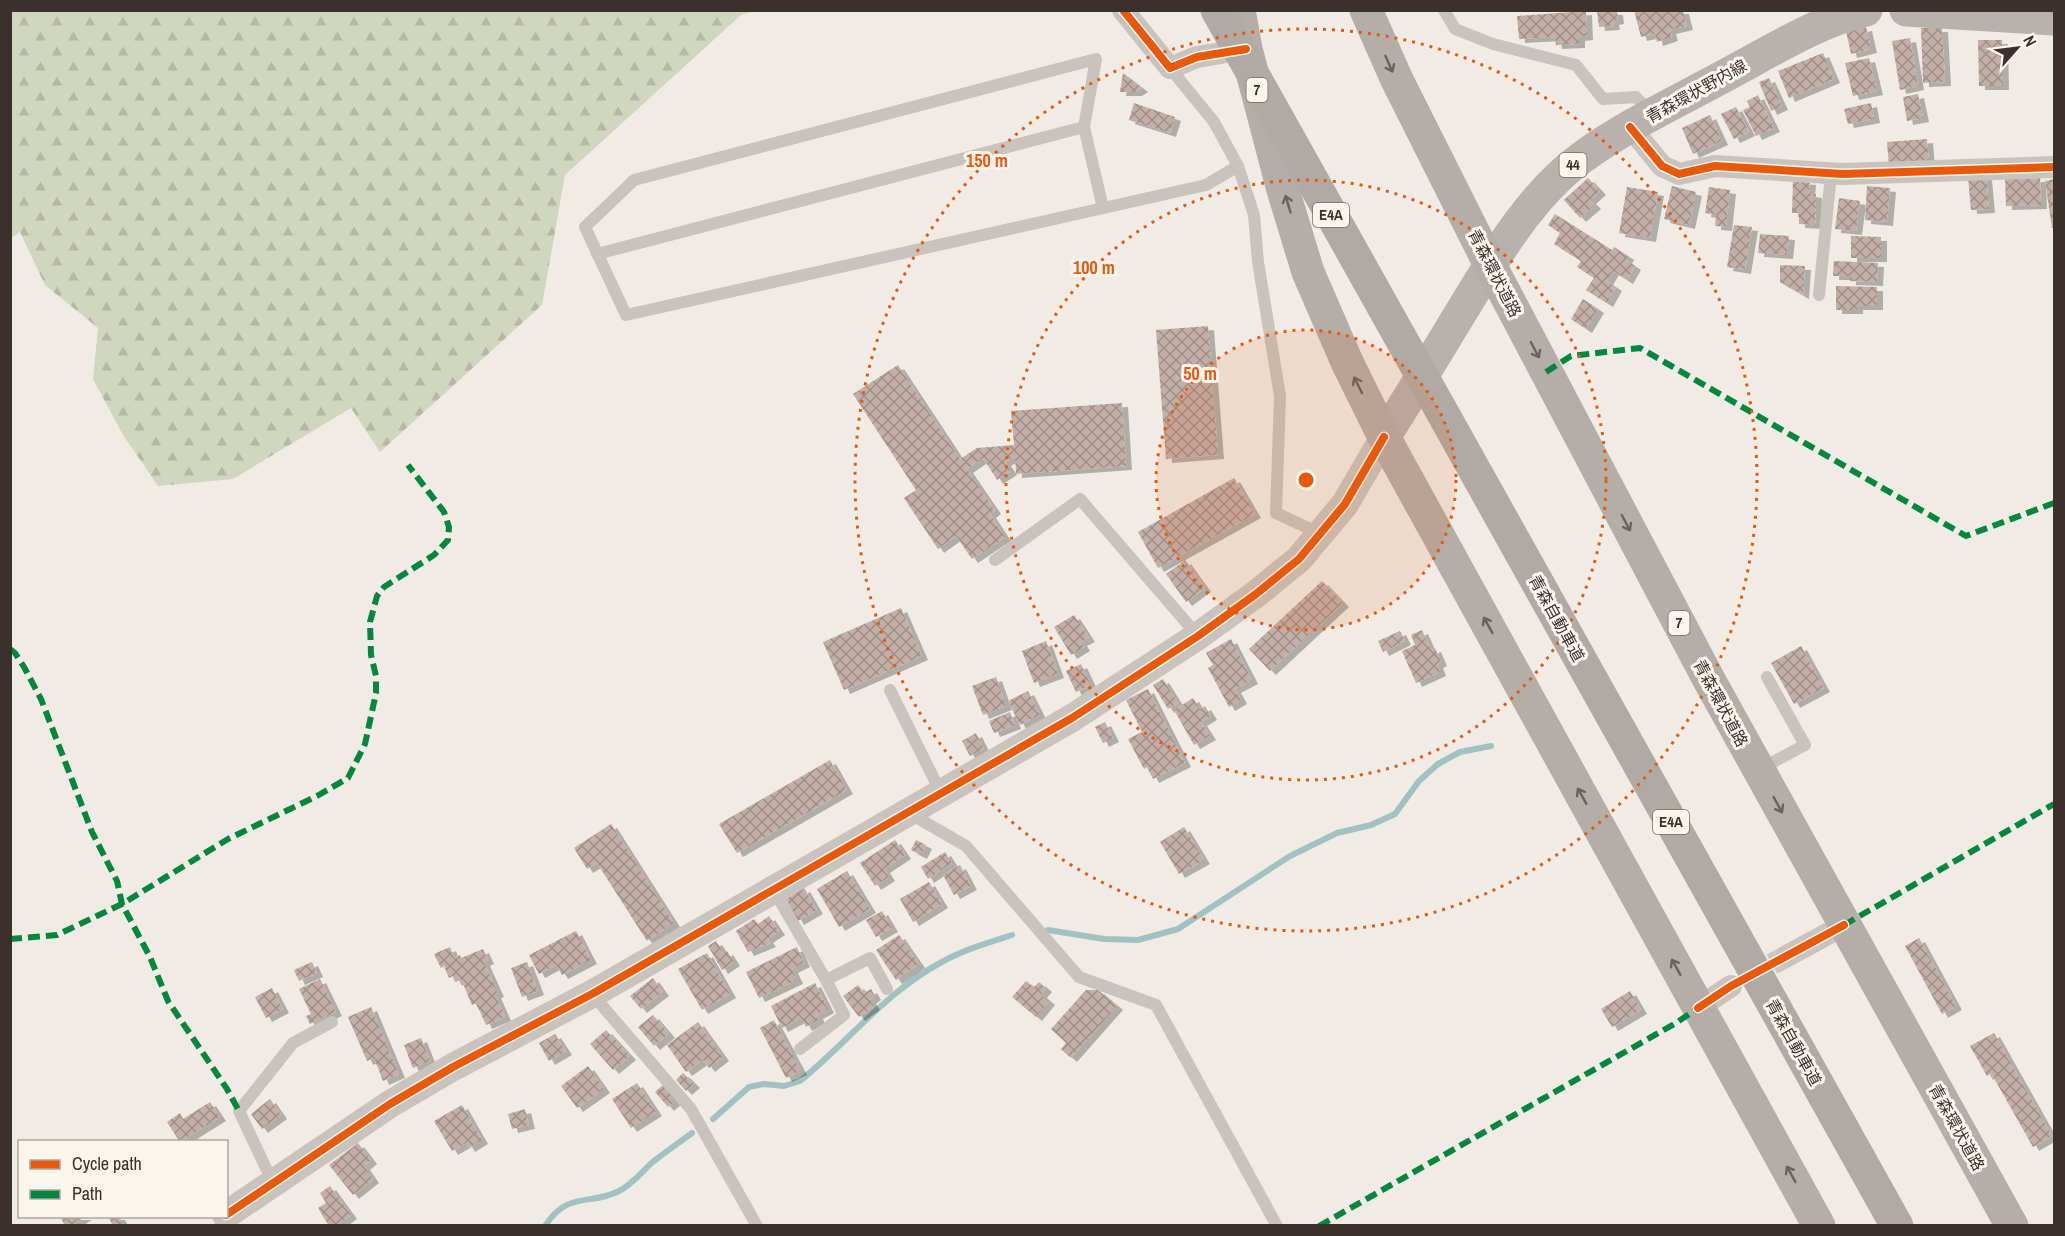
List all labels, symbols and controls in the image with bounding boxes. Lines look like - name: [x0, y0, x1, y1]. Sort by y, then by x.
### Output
- north arrow: [1987, 18, 2047, 78]
- text: N: [2018, 32, 2042, 50]
- street label: 青森環状野内線: [1642, 54, 1750, 128]
- one-way arrow: [1385, 55, 1396, 73]
- road number: 7: [1246, 78, 1268, 102]
- text: 150 m: [966, 148, 1008, 173]
- road number: 44: [1560, 153, 1586, 177]
- one-way arrow: [1282, 195, 1293, 214]
- road number: E4A: [1313, 203, 1349, 227]
- street label: 青森環状道路: [1463, 225, 1527, 321]
- text: 100 m: [1073, 255, 1115, 280]
- one-way arrow: [1529, 341, 1541, 358]
- text: 50 m: [1183, 361, 1217, 386]
- one-way arrow: [1352, 376, 1364, 394]
- centre of rings: [1296, 470, 1316, 490]
- one-way arrow: [1621, 513, 1632, 531]
- street label: 青森自動車道: [1524, 571, 1590, 665]
- road number: 7: [1668, 611, 1690, 635]
- one-way arrow: [1482, 617, 1493, 635]
- street label: 青森環状道路: [1689, 655, 1753, 751]
- one-way arrow: [1576, 788, 1588, 805]
- one-way arrow: [1773, 796, 1784, 814]
- road number: E4A: [1653, 810, 1689, 834]
- one-way arrow: [1670, 959, 1682, 976]
- street label: 青森自動車道: [1761, 995, 1827, 1089]
- street label: 青森環状道路: [1924, 1080, 1990, 1174]
- legend: [18, 1140, 228, 1218]
- text: Cycle path: [72, 1151, 142, 1176]
- one-way arrow: [1784, 1166, 1796, 1183]
- text: Path: [72, 1181, 102, 1206]

